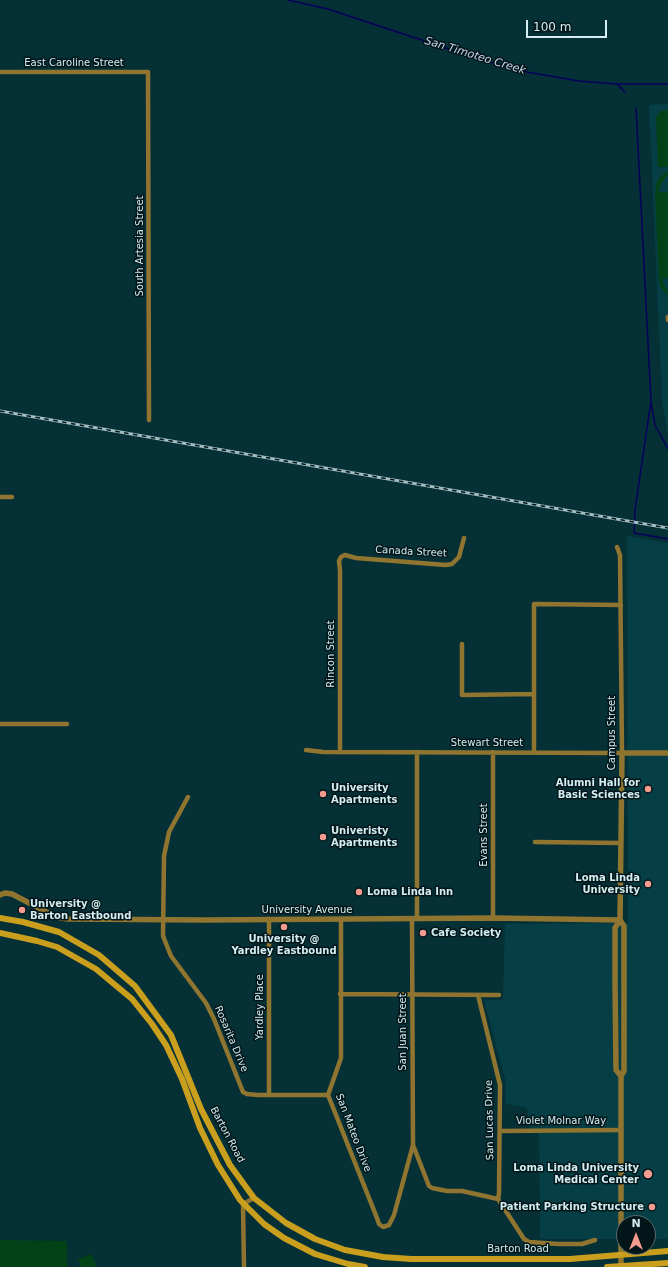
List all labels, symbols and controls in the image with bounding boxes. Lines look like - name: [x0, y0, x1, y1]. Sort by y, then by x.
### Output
- scale bar: [528, 12, 609, 38]
- text: 100 m: [533, 20, 571, 34]
- water label: San Timoteo Creek: [423, 34, 527, 78]
- street label: East Caroline Street: [24, 57, 124, 69]
- street label: South Artesia Street: [134, 196, 146, 296]
- street label: Canada Street: [375, 544, 447, 560]
- street label: Rincon Street: [325, 620, 337, 688]
- street label: Campus Street: [606, 696, 618, 770]
- street label: Stewart Street: [451, 737, 523, 749]
- place label: Alumni Hall for Basic Sciences: [556, 777, 640, 800]
- place label: University Apartments: [331, 782, 397, 806]
- marker: Alumni Hall for Basic Sciences: [643, 784, 653, 794]
- marker: University Apartments: [318, 789, 328, 799]
- street label: Evans Street: [478, 803, 490, 867]
- place label: Univeristy Apartments: [331, 825, 397, 848]
- marker: Univeristy Apartments: [318, 832, 328, 842]
- place label: Loma Linda University: [575, 872, 640, 896]
- marker: Loma Linda University: [643, 879, 653, 889]
- place label: Loma Linda Inn: [367, 886, 453, 898]
- marker: Loma Linda Inn: [354, 887, 364, 897]
- place label: University @ Barton Eastbound: [30, 898, 131, 922]
- street label: University Avenue: [262, 904, 352, 916]
- marker: University @ Barton Eastbound: [17, 905, 27, 915]
- marker: University @ Yardley Eastbound: [279, 922, 289, 932]
- place label: Cafe Society: [431, 927, 501, 939]
- marker: Cafe Society: [418, 928, 428, 938]
- place label: University @ Yardley Eastbound: [231, 933, 337, 956]
- street label: Yardley Place: [254, 974, 266, 1040]
- street label: San Juan Street: [397, 993, 409, 1071]
- street label: Rosarita Drive: [212, 1004, 250, 1074]
- street label: San Lucas Drive: [483, 1080, 497, 1160]
- street label: San Mateo Drive: [333, 1092, 373, 1174]
- street label: Barton Road: [207, 1105, 247, 1165]
- street label: Violet Molnar Way: [516, 1115, 606, 1127]
- place label: Loma Linda University Medical Center: [513, 1162, 639, 1186]
- marker: Loma Linda University Medical Center: [642, 1168, 654, 1180]
- place label: Patient Parking Structure: [500, 1201, 644, 1213]
- marker: Patient Parking Structure: [647, 1202, 657, 1212]
- north arrow: [616, 1215, 656, 1255]
- text: N: [631, 1217, 641, 1230]
- street label: Barton Road: [487, 1243, 549, 1255]

